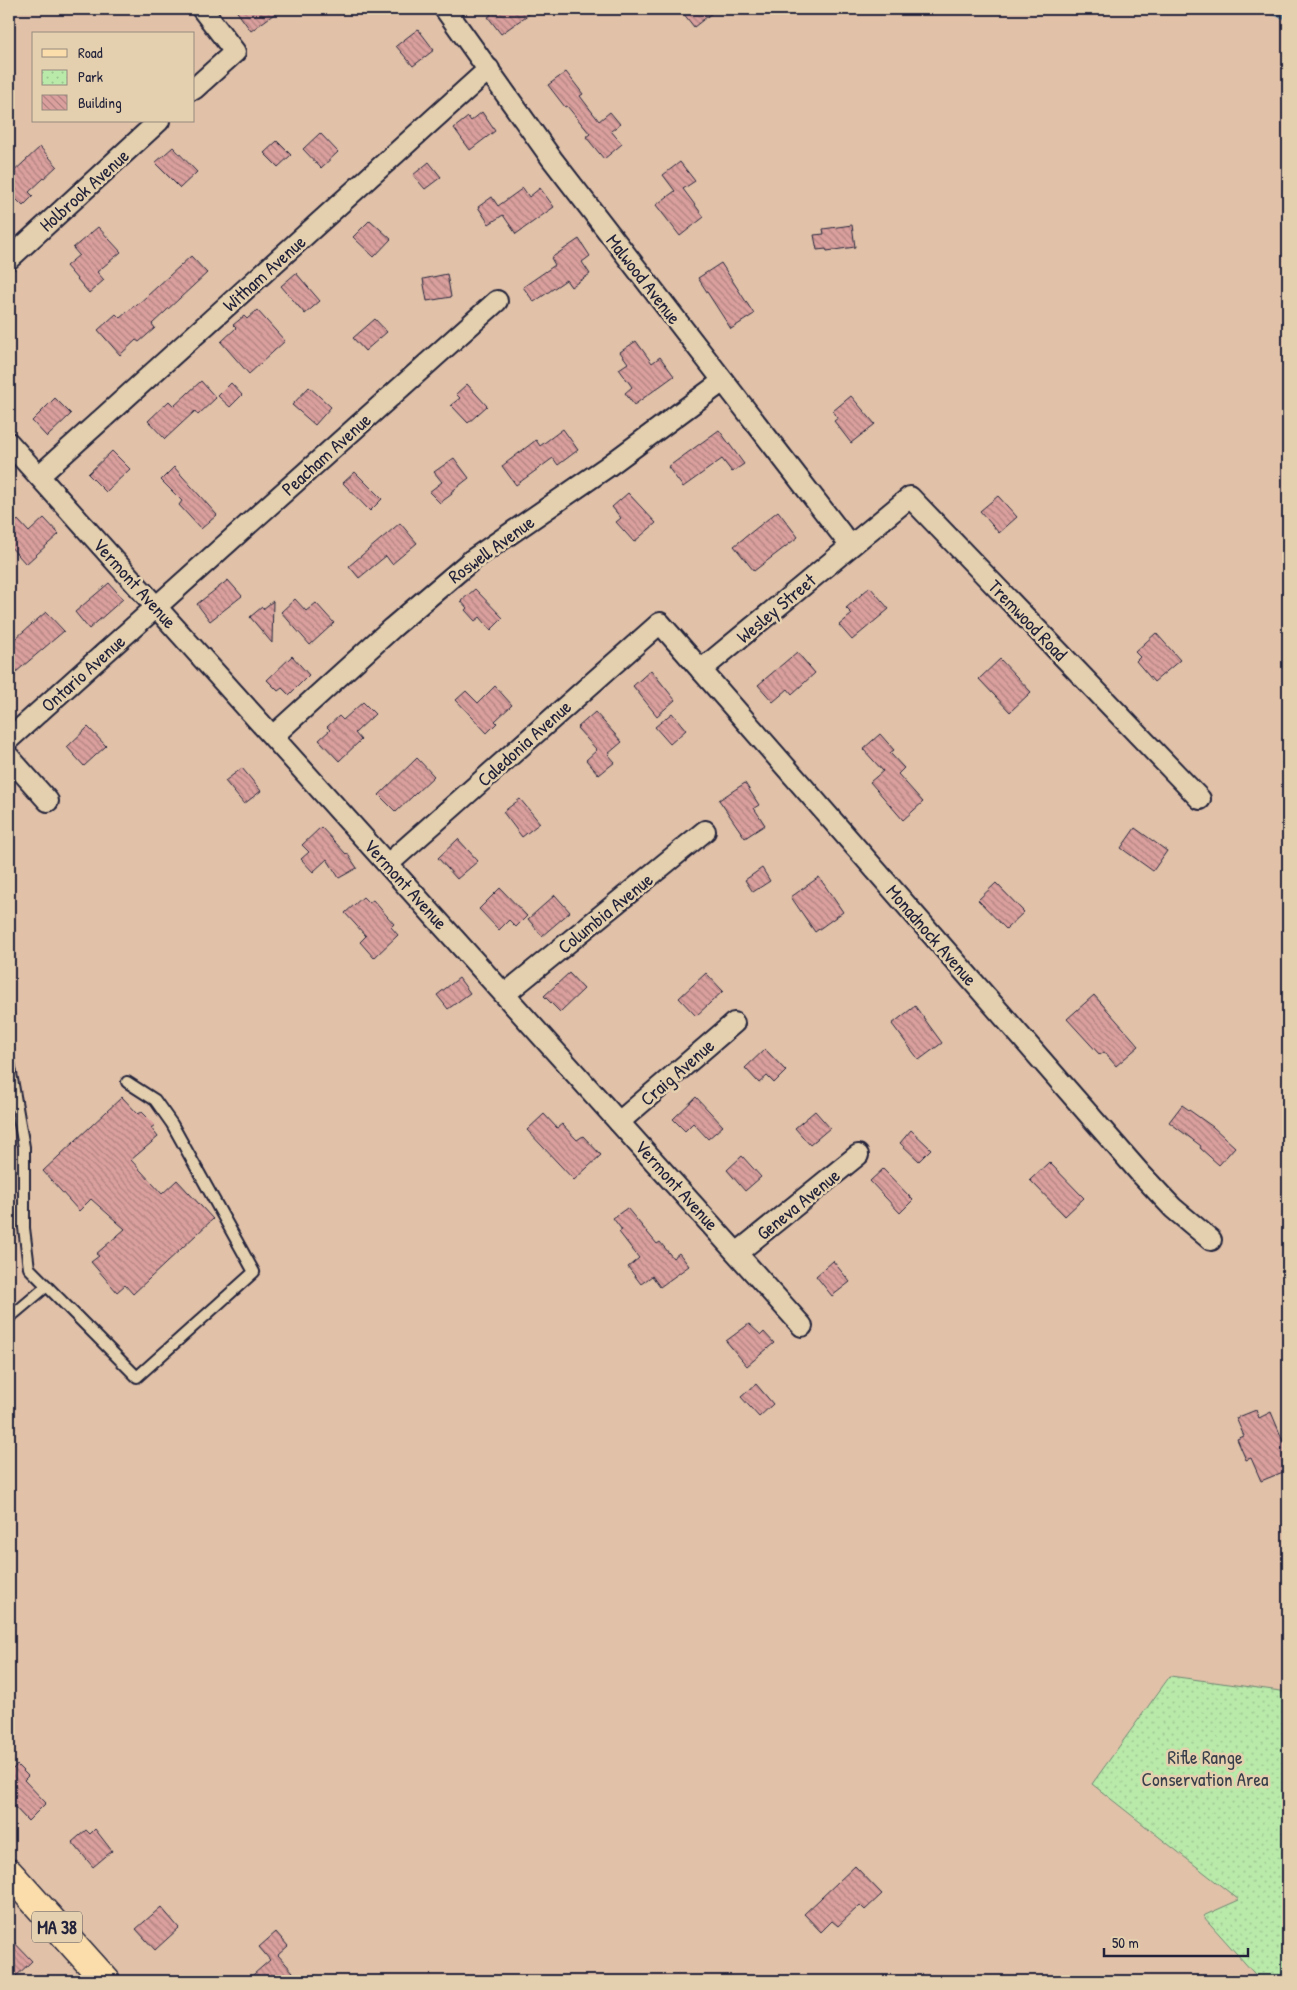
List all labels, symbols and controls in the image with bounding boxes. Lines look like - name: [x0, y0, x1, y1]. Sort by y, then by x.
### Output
- legend: [32, 32, 195, 122]
- text: Road: [78, 42, 103, 63]
- text: Park: [78, 66, 103, 87]
- text: Building: [78, 92, 122, 113]
- street label: Holbrook Avenue: [33, 142, 135, 237]
- street label: Witham Avenue: [217, 228, 311, 317]
- street label: Malwood Avenue: [601, 228, 688, 330]
- street label: Peacham Avenue: [276, 406, 377, 501]
- street label: Roswell Avenue: [443, 509, 540, 589]
- street label: Vermont Avenue: [87, 532, 183, 634]
- street label: Wesley Street: [731, 567, 821, 649]
- street label: Tremwood Road: [983, 574, 1074, 667]
- street label: Ontario Avenue: [35, 628, 131, 718]
- street label: Caledonia Avenue: [471, 693, 577, 792]
- street label: Vermont Avenue: [358, 833, 454, 935]
- street label: Columbia Avenue: [552, 866, 658, 960]
- street label: Monadnock Avenue: [881, 879, 984, 992]
- street label: Craig Avenue: [634, 1032, 720, 1111]
- street label: Vermont Avenue: [629, 1134, 725, 1236]
- street label: Geneva Avenue: [751, 1162, 846, 1246]
- park label: Rifle Range Conservation Area: [1142, 1744, 1269, 1792]
- road number: MA 38: [32, 1911, 82, 1942]
- scale bar: [1104, 1925, 1248, 1957]
- text: 50 m: [1112, 1932, 1139, 1953]

